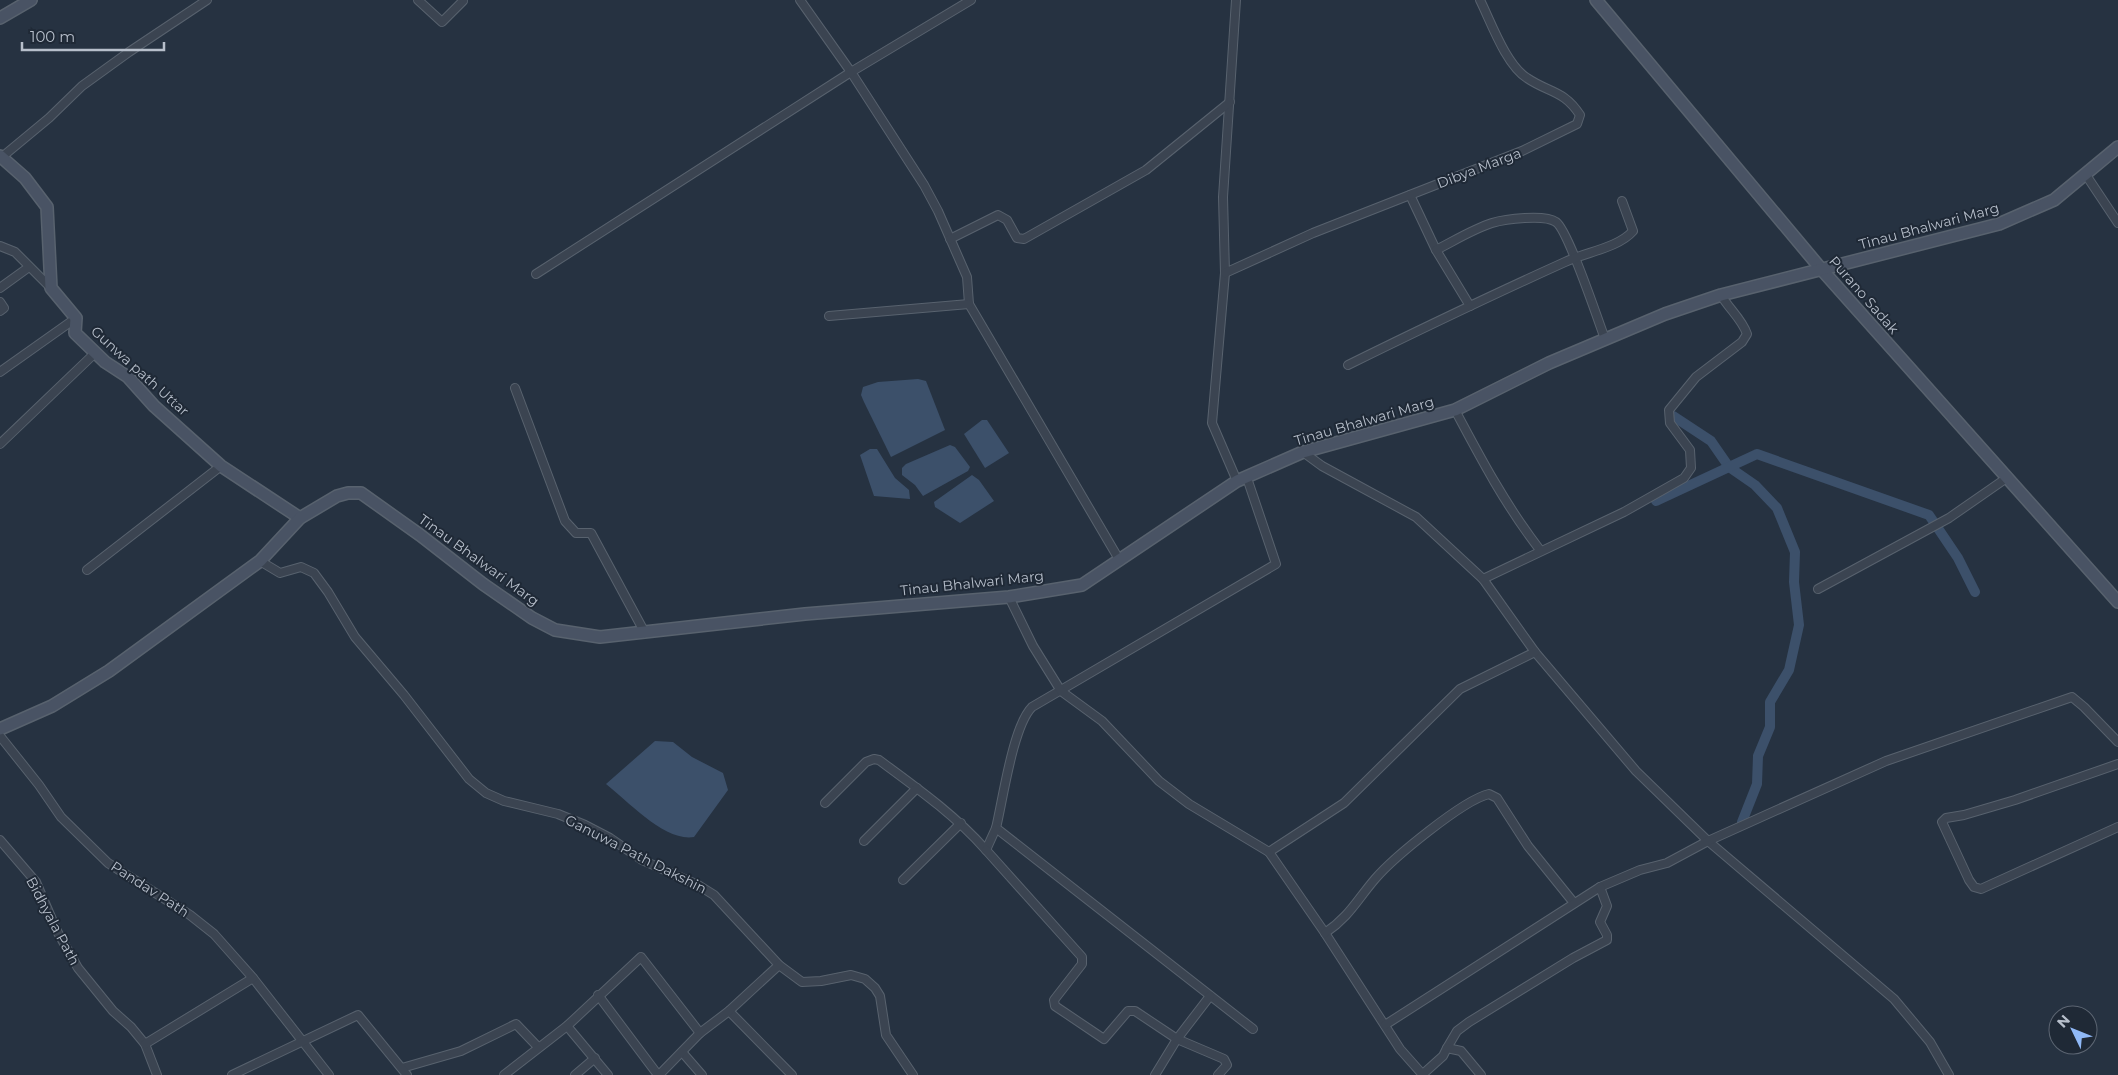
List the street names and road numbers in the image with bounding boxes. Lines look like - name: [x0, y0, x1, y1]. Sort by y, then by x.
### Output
- street label: Dibya Marga: [1434, 144, 1524, 192]
- street label: Tinau Bhalwari Marg: [1857, 199, 2001, 253]
- street label: Purano Sadak: [1825, 252, 1903, 338]
- street label: Gunwa path Uttar: [87, 322, 193, 420]
- street label: Tinau Bhalwari Marg: [1292, 392, 1436, 450]
- street label: Tinau Bhalwari Marg: [415, 510, 543, 610]
- street label: Tinau Bhalwari Marg: [899, 566, 1045, 600]
- street label: Ganuwa Path Dakshin: [562, 810, 710, 898]
- street label: Pandav Path: [107, 857, 193, 921]
- street label: Bidhyala Path: [22, 874, 84, 968]

